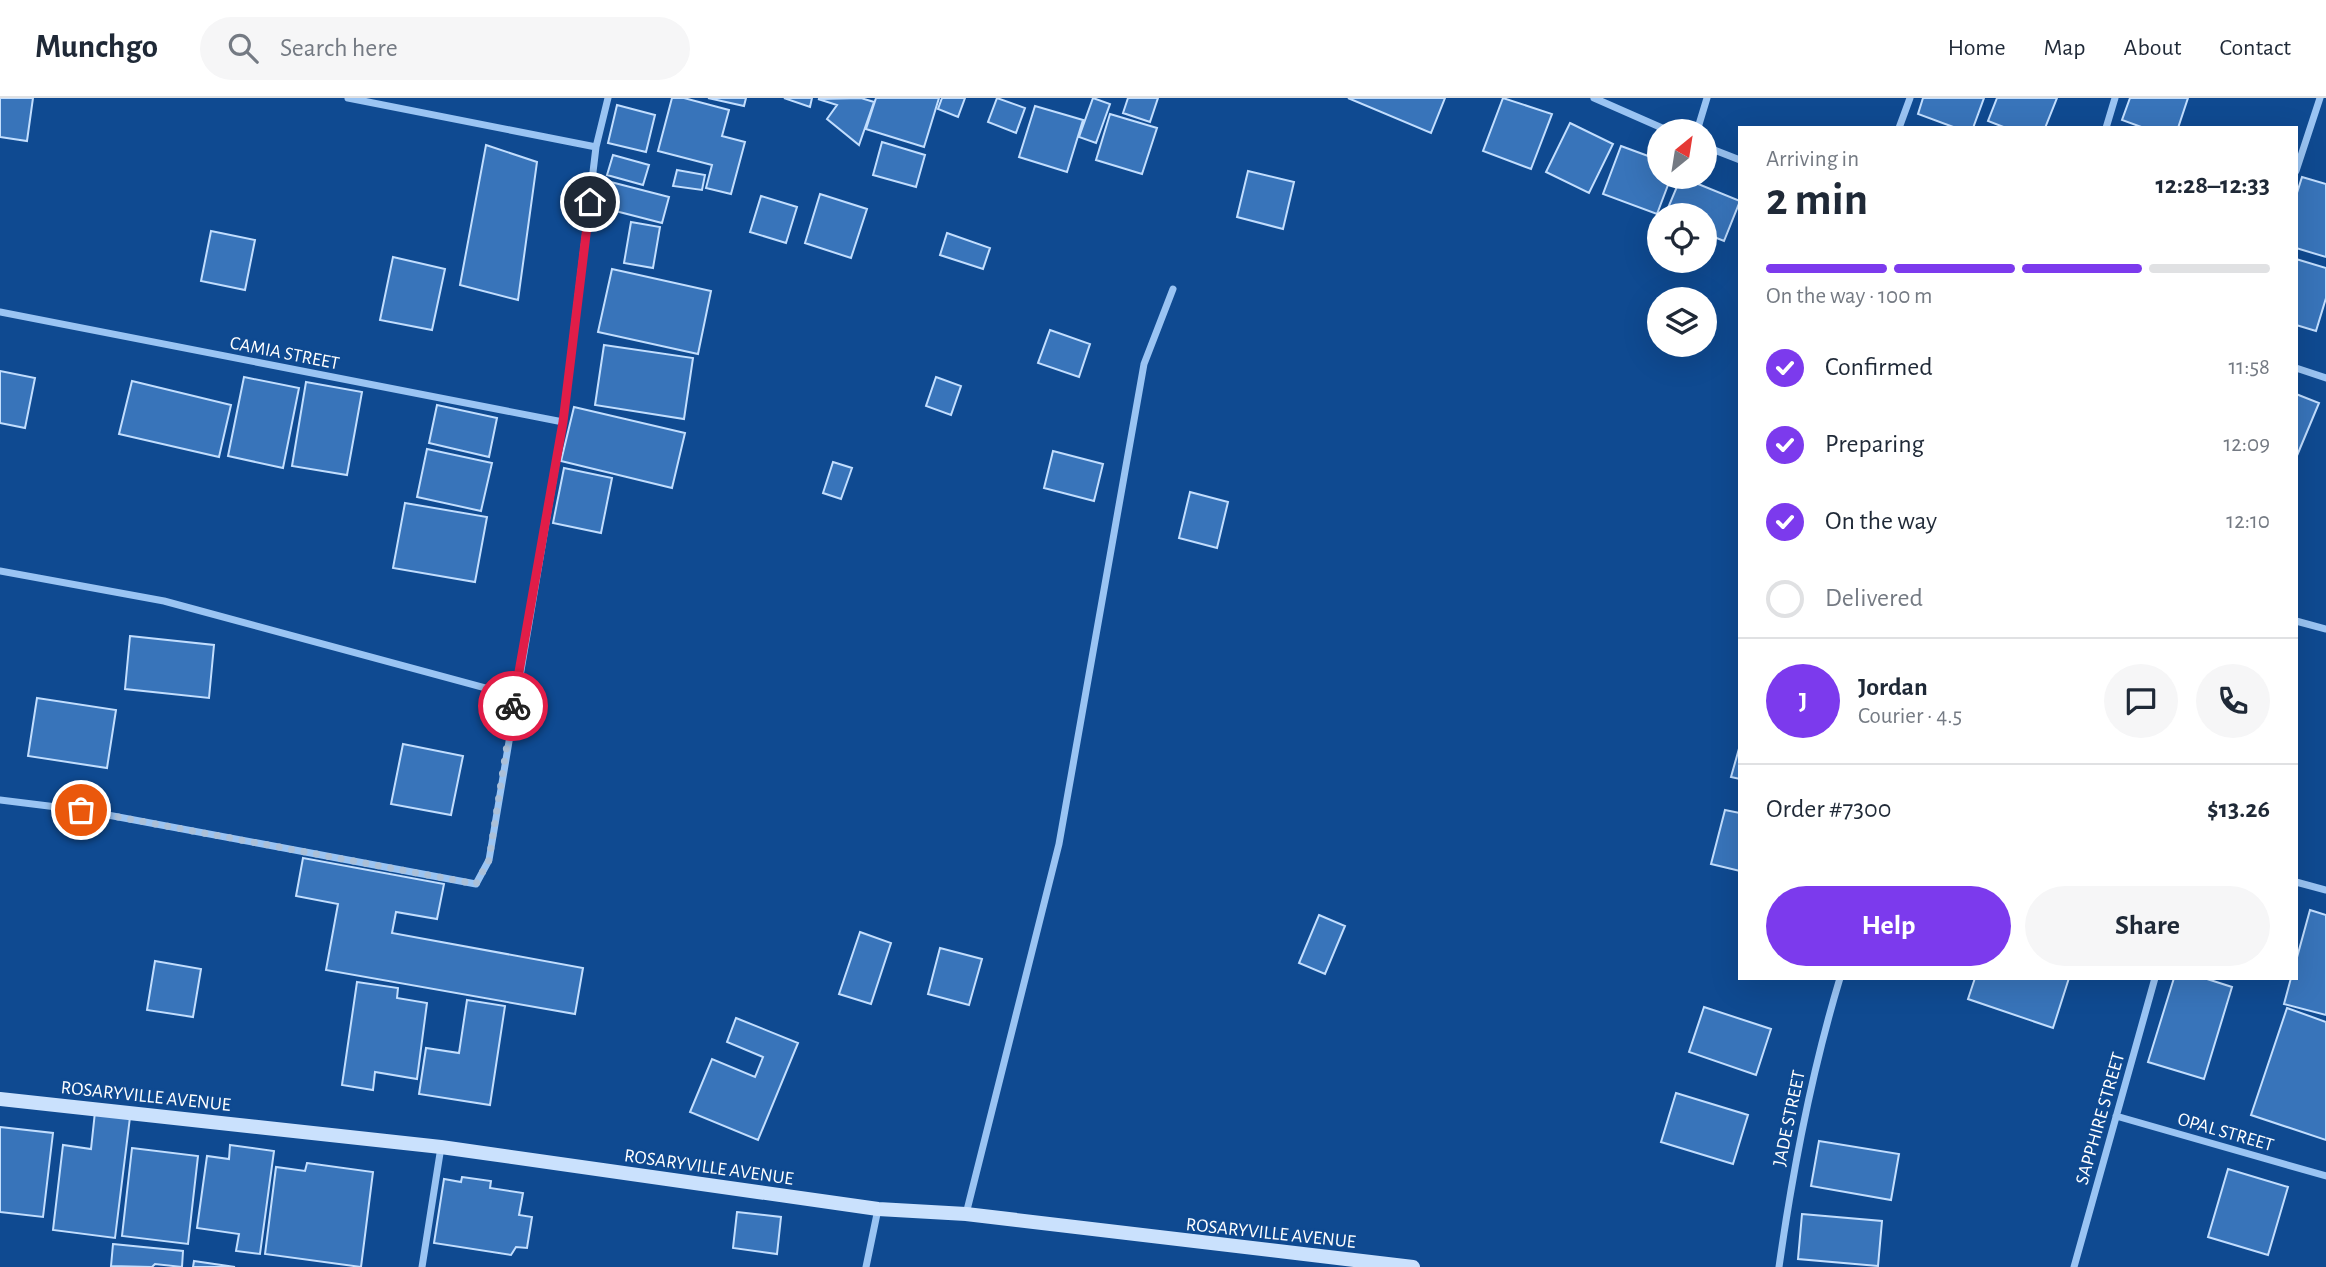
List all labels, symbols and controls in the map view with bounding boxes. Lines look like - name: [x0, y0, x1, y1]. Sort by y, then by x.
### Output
- search box: [200, 17, 690, 80]
- icon: search: [224, 29, 262, 67]
- text: Munchgo: [35, 31, 158, 64]
- text: Search here: [280, 35, 398, 61]
- text: Home: [1948, 36, 2006, 60]
- text: Map: [2044, 36, 2086, 60]
- text: About: [2124, 36, 2181, 60]
- text: Contact: [2219, 36, 2291, 60]
- north arrow: [1647, 119, 1717, 189]
- map controls: [1647, 119, 1717, 357]
- text: Arriving in: [1766, 148, 1859, 171]
- pin: [560, 172, 620, 232]
- text: 12:28–12:33: [2155, 172, 2270, 198]
- text: 2 min: [1766, 177, 1868, 223]
- icon: home: [571, 183, 609, 221]
- button: locate: [1647, 203, 1717, 273]
- text: On the way · 100 m: [1766, 285, 1933, 308]
- button: layers: [1647, 287, 1717, 357]
- street label: CAMIA STREET: [228, 334, 341, 373]
- icon: check: [1766, 349, 1804, 387]
- text: Confirmed: [1825, 354, 1933, 380]
- text: 11:58: [2228, 356, 2270, 379]
- icon: check: [1766, 426, 1804, 464]
- text: Preparing: [1825, 431, 1924, 457]
- text: 12:09: [2223, 433, 2270, 456]
- icon: check: [1766, 503, 1804, 541]
- text: On the way: [1825, 508, 1937, 534]
- text: 12:10: [2226, 510, 2270, 533]
- text: Delivered: [1825, 585, 1923, 611]
- button: chat: [2104, 664, 2178, 738]
- button: phone: [2196, 664, 2270, 738]
- courier: [478, 671, 548, 741]
- text: Jordan: [1858, 674, 1928, 700]
- icon: bike: [494, 687, 532, 725]
- text: J: [1799, 688, 1807, 714]
- text: Courier · 4.5: [1858, 705, 1962, 728]
- pin: [51, 780, 111, 840]
- icon: bag: [62, 791, 100, 829]
- text: Order #7300: [1766, 796, 1891, 822]
- text: $13.26: [2207, 796, 2270, 822]
- button: Help: [1766, 886, 2011, 966]
- button: Share: [2025, 886, 2270, 966]
- street label: SAPPHIRE STREET: [2072, 1050, 2128, 1187]
- street label: JADE STREET: [1770, 1069, 1809, 1168]
- street label: ROSARYVILLE AVENUE: [60, 1078, 232, 1115]
- street label: OPAL STREET: [2175, 1110, 2276, 1155]
- street label: ROSARYVILLE AVENUE: [623, 1146, 795, 1189]
- street label: ROSARYVILLE AVENUE: [1185, 1215, 1357, 1252]

